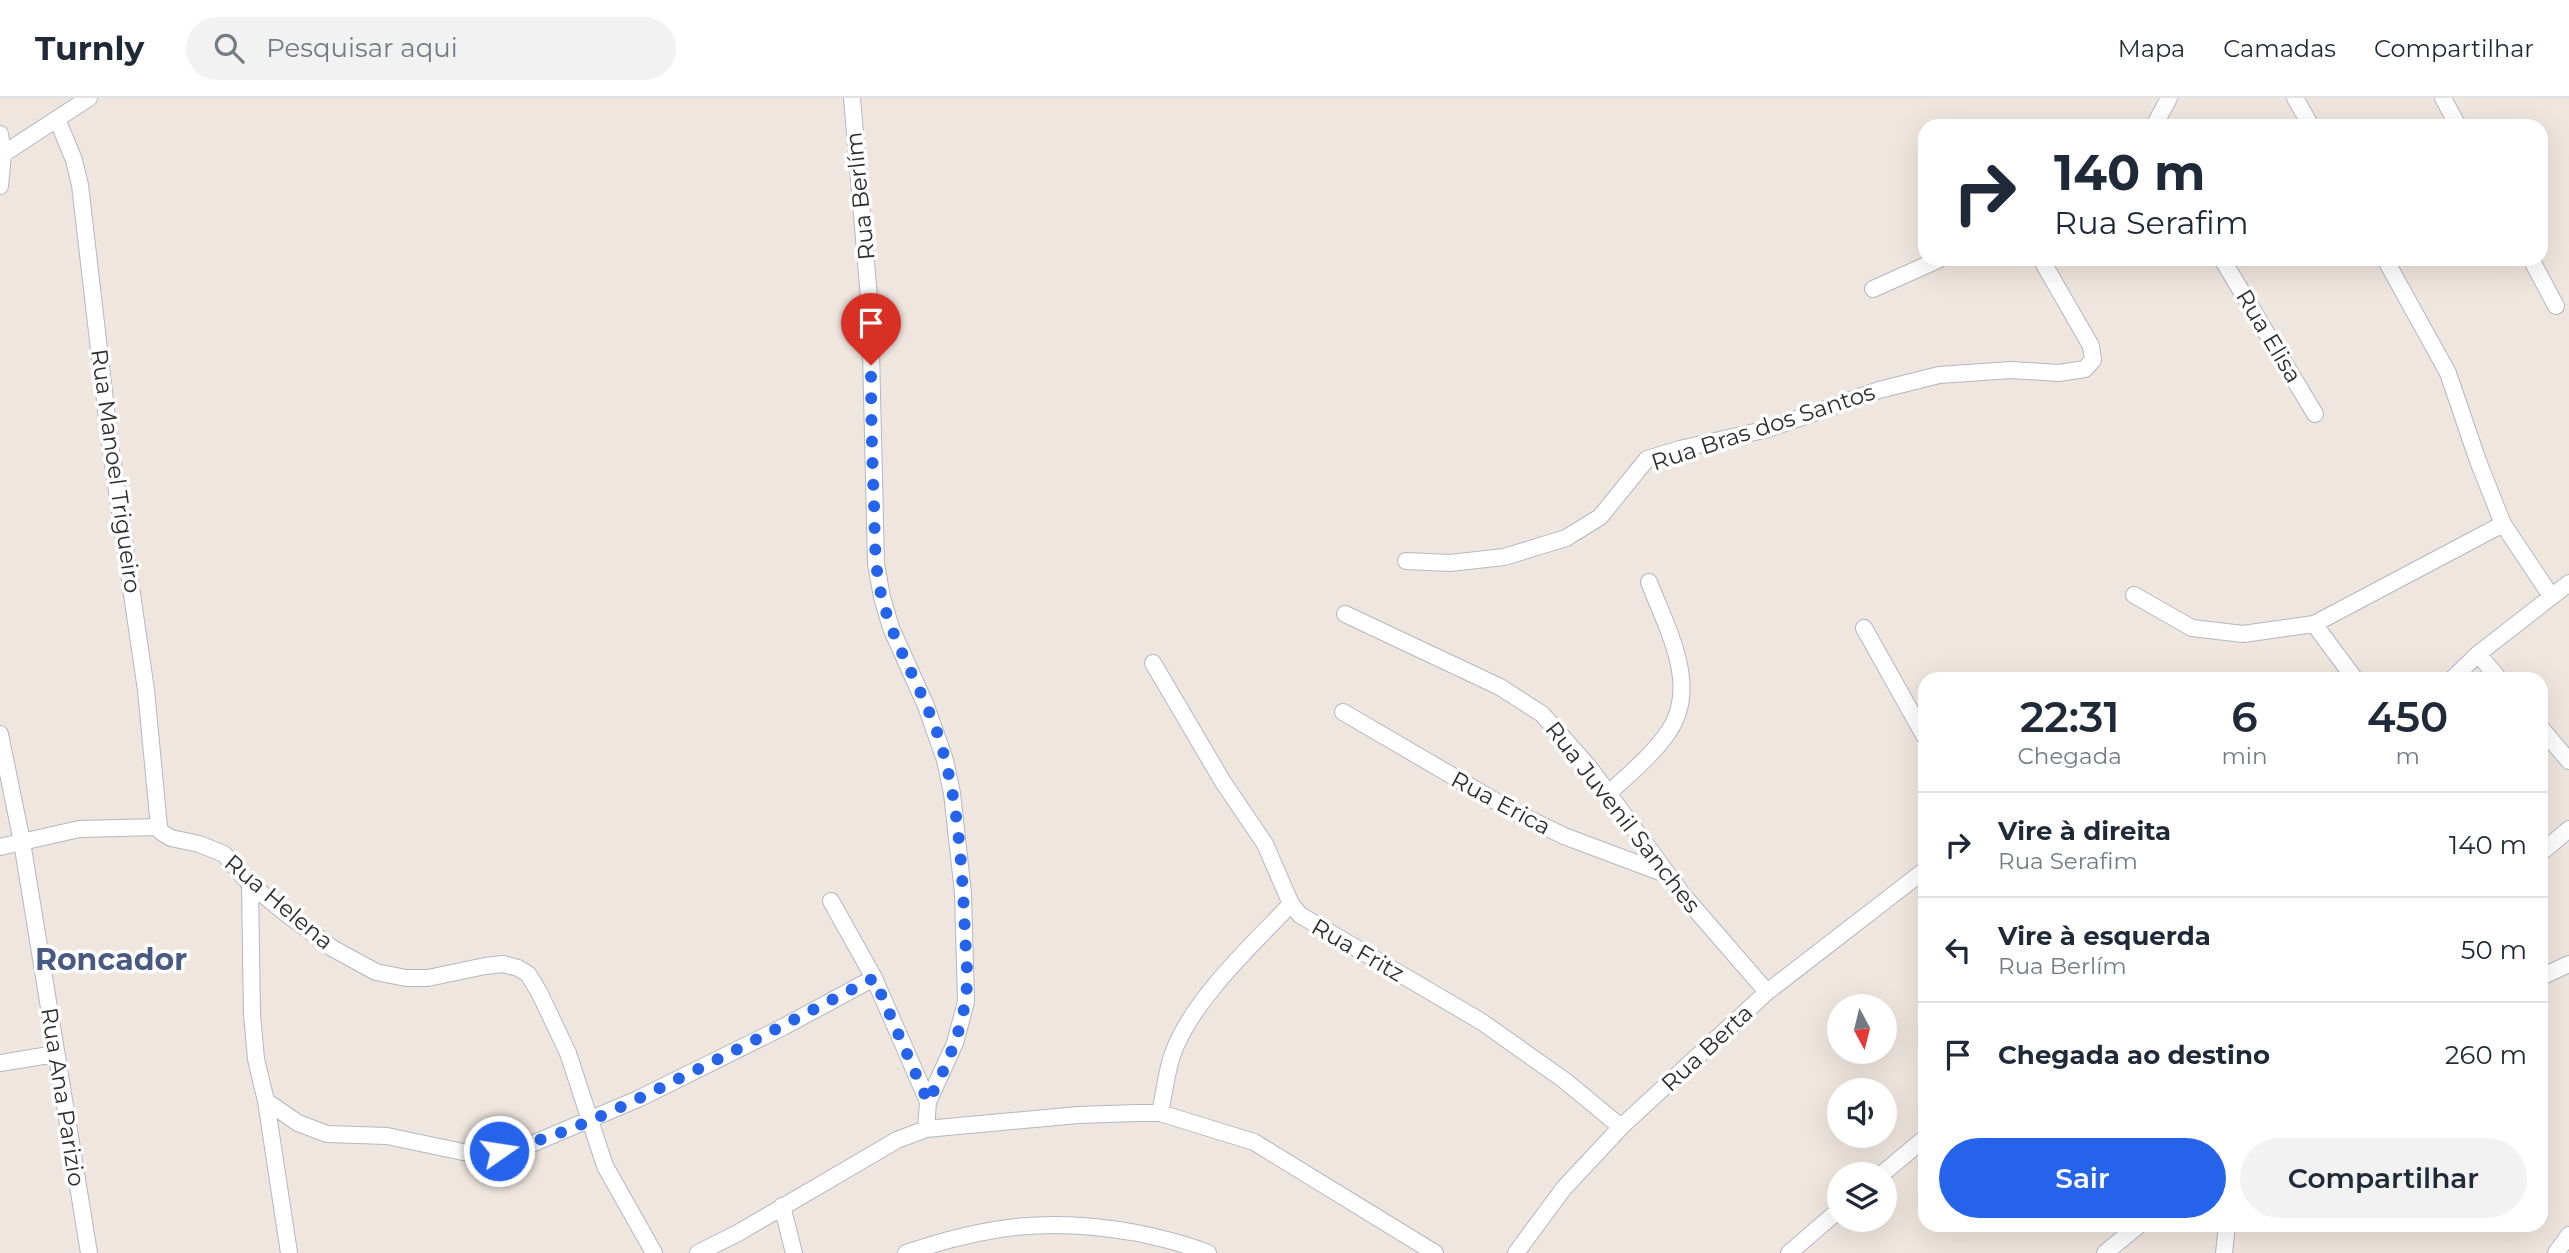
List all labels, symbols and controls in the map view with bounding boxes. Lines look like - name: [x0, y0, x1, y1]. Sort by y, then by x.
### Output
- search box: [186, 17, 676, 80]
- text: Turnly: [35, 28, 144, 68]
- icon: search: [210, 29, 248, 67]
- text: Pesquisar aqui: [266, 32, 458, 64]
- text: Mapa: [2118, 34, 2185, 63]
- text: Camadas: [2223, 34, 2336, 63]
- text: Compartilhar: [2374, 34, 2534, 63]
- street label: Rua Berlím: [839, 131, 881, 261]
- text: 140 m: [2054, 143, 2206, 202]
- icon: right: [1939, 147, 2030, 238]
- text: Rua Serafim: [2054, 203, 2249, 242]
- street label: Rua Elisa: [2230, 284, 2308, 388]
- pin: [841, 293, 901, 365]
- icon: arrive: [852, 304, 890, 342]
- street label: Rua Manoel Trigueiro: [85, 347, 147, 595]
- street label: Rua Bras dos Santos: [1648, 378, 1878, 476]
- text: 22:31: [2020, 691, 2119, 743]
- text: 6: [2231, 691, 2258, 743]
- text: 450: [2367, 691, 2448, 743]
- street label: Rua Juvenil Sanches: [1540, 716, 1706, 918]
- text: Chegada: [2018, 742, 2122, 770]
- text: min: [2221, 742, 2268, 770]
- text: m: [2396, 742, 2420, 770]
- street label: Rua Erica: [1446, 765, 1556, 841]
- text: Vire à direita: [1998, 815, 2171, 847]
- icon: right: [1939, 826, 1977, 864]
- text: 140 m: [2449, 829, 2527, 861]
- text: Rua Serafim: [1998, 847, 2138, 875]
- street label: Rua Helena: [219, 848, 339, 956]
- street label: Rua Fritz: [1307, 912, 1409, 988]
- text: Vire à esquerda: [1998, 920, 2211, 952]
- icon: left: [1939, 931, 1977, 969]
- text: 50 m: [2461, 934, 2527, 966]
- district label: Roncador: [35, 941, 187, 978]
- text: Rua Berlím: [1998, 952, 2127, 980]
- north arrow: [1827, 994, 1897, 1064]
- map controls: [1827, 994, 1897, 1232]
- street label: Rua Berta: [1655, 999, 1759, 1097]
- street label: Rua Ana Parizio: [35, 1006, 91, 1188]
- icon: arrive: [1939, 1036, 1977, 1074]
- text: Chegada ao destino: [1998, 1039, 2270, 1071]
- text: 260 m: [2445, 1039, 2527, 1071]
- button: sound: [1827, 1078, 1897, 1148]
- position arrow: [462, 1114, 536, 1188]
- button: Sair: [1939, 1138, 2226, 1218]
- button: Compartilhar: [2240, 1138, 2527, 1218]
- button: layers: [1827, 1162, 1897, 1232]

